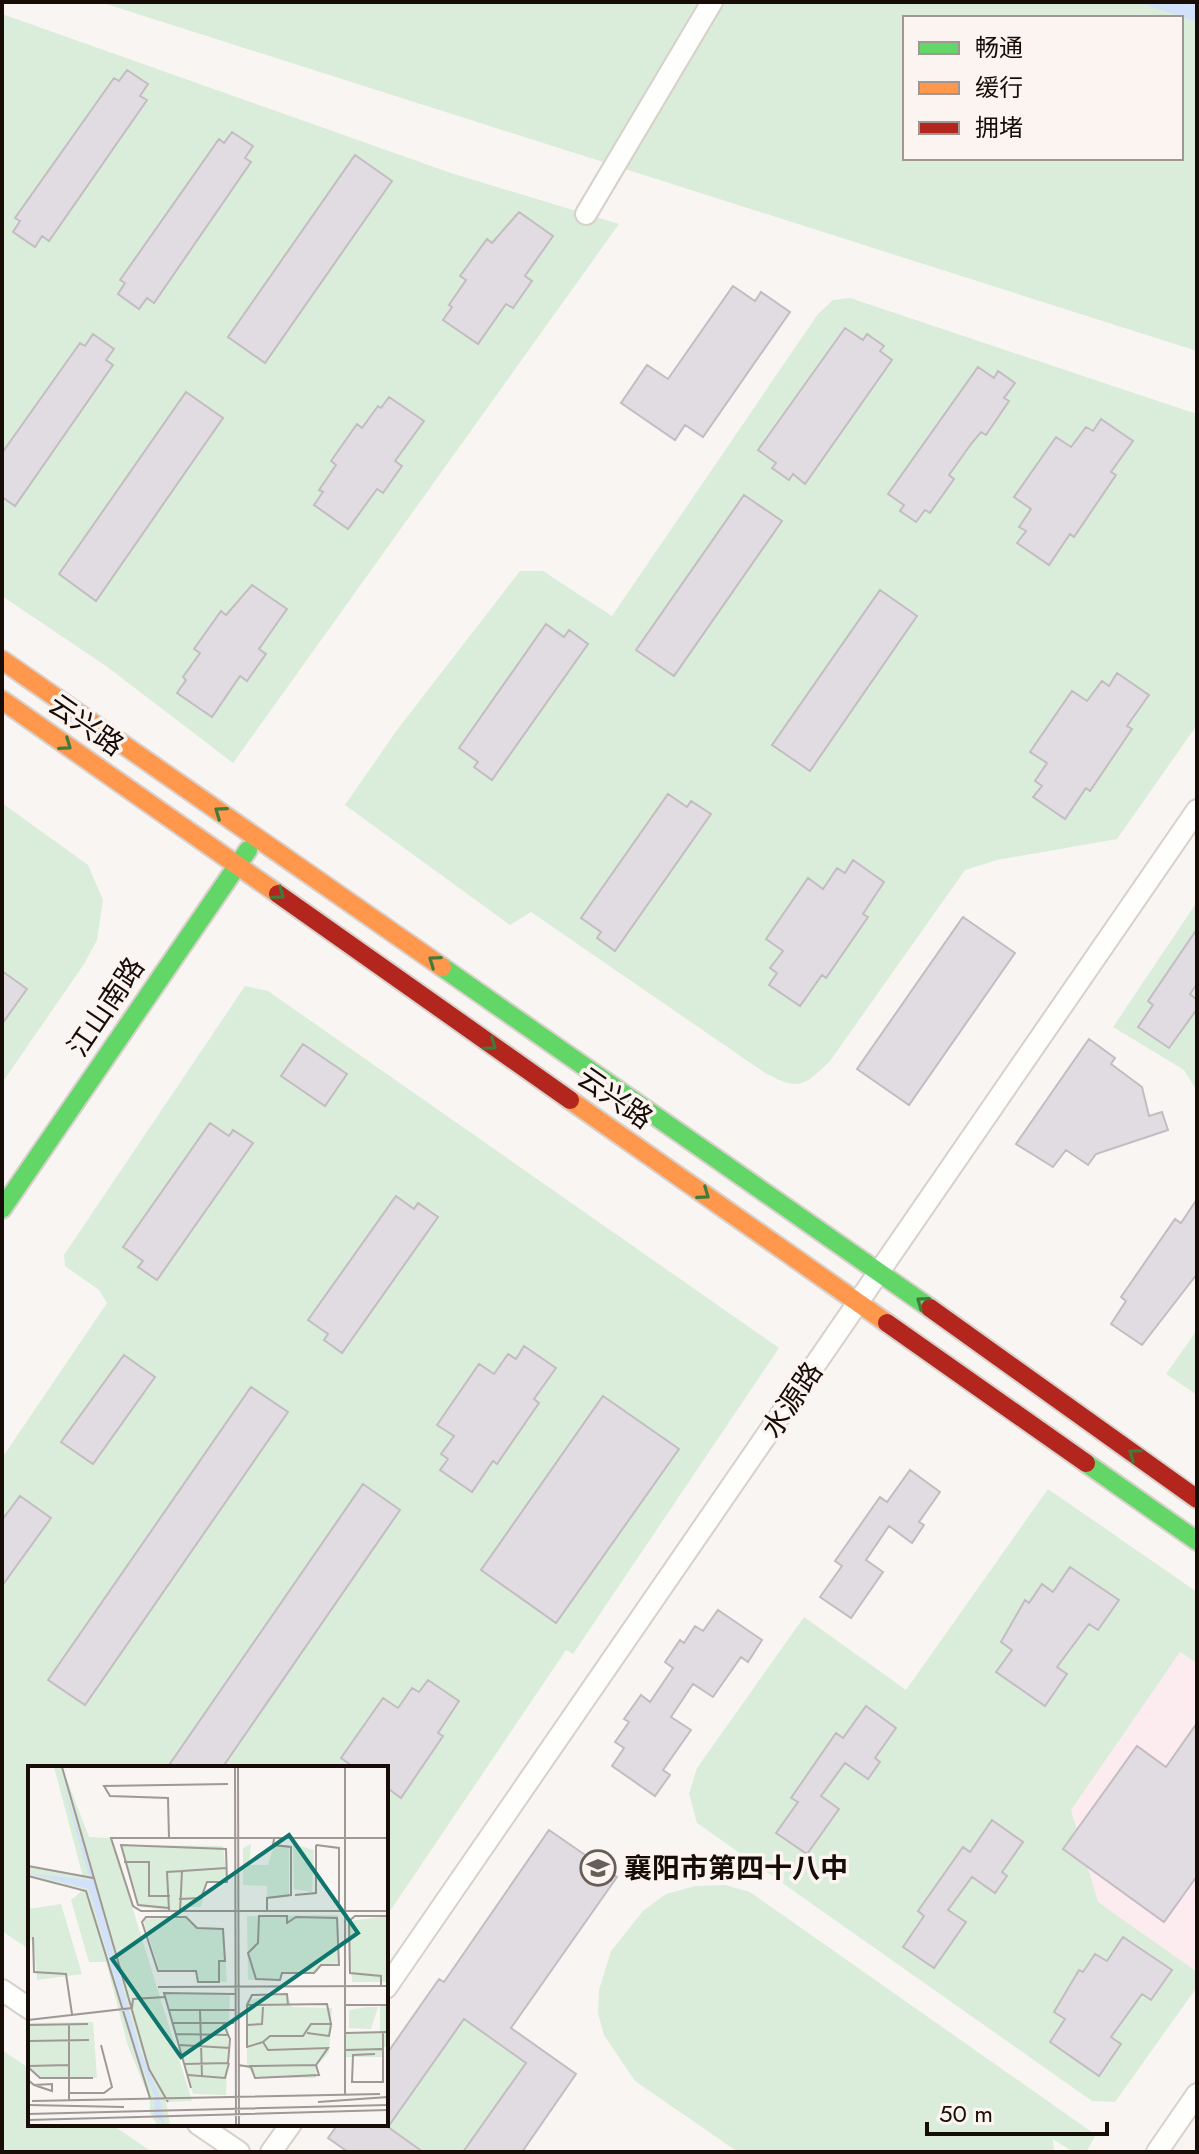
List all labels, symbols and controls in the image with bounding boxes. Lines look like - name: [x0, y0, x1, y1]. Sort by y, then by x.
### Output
- legend: [903, 16, 1183, 160]
- text: 畅通: [975, 30, 1023, 65]
- text: 缓行: [975, 70, 1023, 105]
- text: 拥堵: [975, 110, 1023, 145]
- street label: 云兴路: [40, 684, 132, 766]
- one-way arrow: [58, 735, 72, 750]
- one-way arrow: [215, 807, 229, 822]
- one-way arrow: [270, 885, 284, 899]
- street label: 江山南路: [58, 949, 154, 1065]
- one-way arrow: [428, 956, 442, 971]
- one-way arrow: [482, 1035, 496, 1050]
- street label: 云兴路: [569, 1057, 661, 1139]
- one-way arrow: [695, 1184, 709, 1199]
- one-way arrow: [917, 1297, 931, 1312]
- street label: 水源路: [752, 1354, 832, 1446]
- one-way arrow: [1128, 1449, 1142, 1463]
- inset map: [28, 1766, 388, 2126]
- place label: 襄阳市第四十八中: [624, 1848, 848, 1889]
- school or university icon: 襄阳市第四十八中: [579, 1849, 617, 1887]
- scale bar: [927, 2086, 1107, 2136]
- text: 50 m: [939, 2096, 993, 2131]

